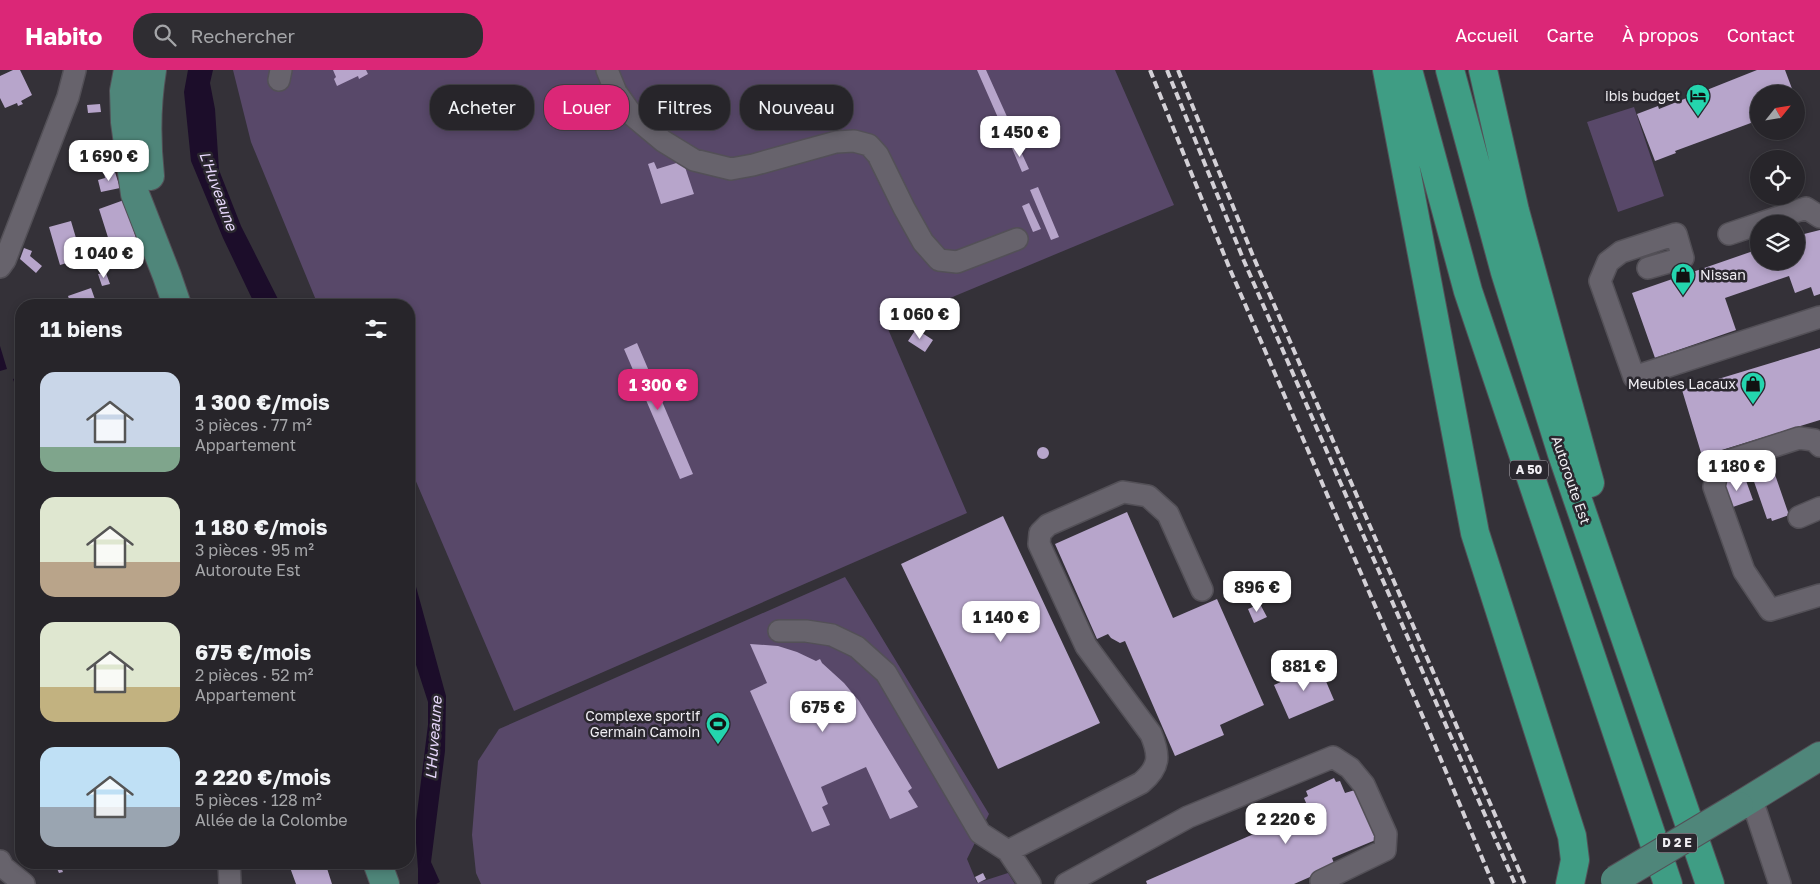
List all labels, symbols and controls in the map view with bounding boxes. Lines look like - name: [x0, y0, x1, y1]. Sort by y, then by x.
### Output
- search box: [133, 13, 483, 58]
- text: Habito: [25, 21, 103, 50]
- icon: search: [151, 21, 179, 49]
- text: Rechercher: [191, 24, 295, 47]
- text: Accueil: [1455, 24, 1519, 46]
- text: Carte: [1547, 24, 1594, 46]
- text: À propos: [1622, 24, 1699, 46]
- text: Contact: [1727, 24, 1795, 46]
- hotel icon: ibis budget: [1685, 83, 1711, 117]
- chip: Acheter: [430, 85, 534, 130]
- chip: Louer: [544, 85, 629, 130]
- chip: Filtres: [639, 85, 730, 130]
- chip: Nouveau: [740, 85, 853, 130]
- north arrow: [1750, 85, 1805, 140]
- map controls: [1750, 85, 1805, 270]
- place label: ibis budget: [1605, 87, 1680, 104]
- pin: 1 450 €: [974, 116, 1066, 158]
- text: 1 450 €: [991, 122, 1049, 142]
- pin: 1 690 €: [63, 140, 155, 182]
- text: 1 690 €: [80, 146, 138, 166]
- water label: L'Huveaune: [196, 149, 242, 234]
- button: locate: [1750, 150, 1805, 205]
- button: layers: [1750, 215, 1805, 270]
- pin: 1 040 €: [58, 236, 150, 279]
- text: 1 040 €: [75, 243, 133, 263]
- shop icon: Nissan: [1670, 262, 1696, 296]
- place label: Nissan: [1700, 266, 1746, 283]
- pin: 1 060 €: [874, 298, 966, 340]
- text: 1 060 €: [891, 304, 949, 324]
- icon: filters: [362, 315, 390, 343]
- text: 11 biens: [40, 316, 122, 342]
- pin: 1 300 €: [612, 368, 704, 411]
- shop icon: Meubles Lacaux: [1740, 371, 1766, 405]
- text: 1 300 €: [629, 375, 687, 395]
- place label: Meubles Lacaux: [1628, 375, 1736, 392]
- text: 1 300 €/mois: [195, 389, 330, 415]
- icon: home: [80, 392, 140, 452]
- text: 3 pièces · 77 m²: [195, 415, 312, 435]
- street label: Autoroute Est: [1548, 433, 1595, 526]
- text: Appartement: [195, 435, 296, 455]
- pin: 1 180 €: [1691, 450, 1783, 492]
- text: 1 180 €: [1709, 456, 1765, 476]
- road number: A 50: [1510, 460, 1548, 480]
- text: 1 180 €/mois: [195, 514, 328, 540]
- icon: home: [80, 517, 140, 577]
- text: 3 pièces · 95 m²: [195, 540, 314, 560]
- text: Autoroute Est: [195, 560, 301, 580]
- pin: 896 €: [1222, 570, 1292, 613]
- text: 896 €: [1234, 577, 1280, 597]
- pin: 1 140 €: [955, 600, 1047, 643]
- text: 1 140 €: [973, 607, 1029, 627]
- text: 675 €/mois: [195, 639, 311, 665]
- icon: home: [80, 642, 140, 702]
- pin: 881 €: [1269, 650, 1339, 692]
- text: 881 €: [1282, 656, 1326, 676]
- text: 2 pièces · 52 m²: [195, 665, 313, 685]
- text: Appartement: [195, 685, 296, 705]
- pin: 675 €: [788, 690, 858, 733]
- water label: L'Huveaune: [421, 695, 445, 780]
- text: 675 €: [801, 697, 845, 717]
- place label: Complexe sportif Germain Camoin: [585, 707, 700, 740]
- sports icon: Complexe sportif Germain Camoin: [705, 711, 731, 745]
- text: 2 220 €/mois: [195, 764, 331, 790]
- icon: home: [80, 767, 140, 827]
- text: 5 pièces · 128 m²: [195, 790, 322, 810]
- pin: 2 220 €: [1240, 802, 1332, 845]
- text: 2 220 €: [1257, 809, 1315, 829]
- text: Allée de la Colombe: [195, 810, 348, 830]
- road number: D 2 E: [1657, 834, 1697, 852]

